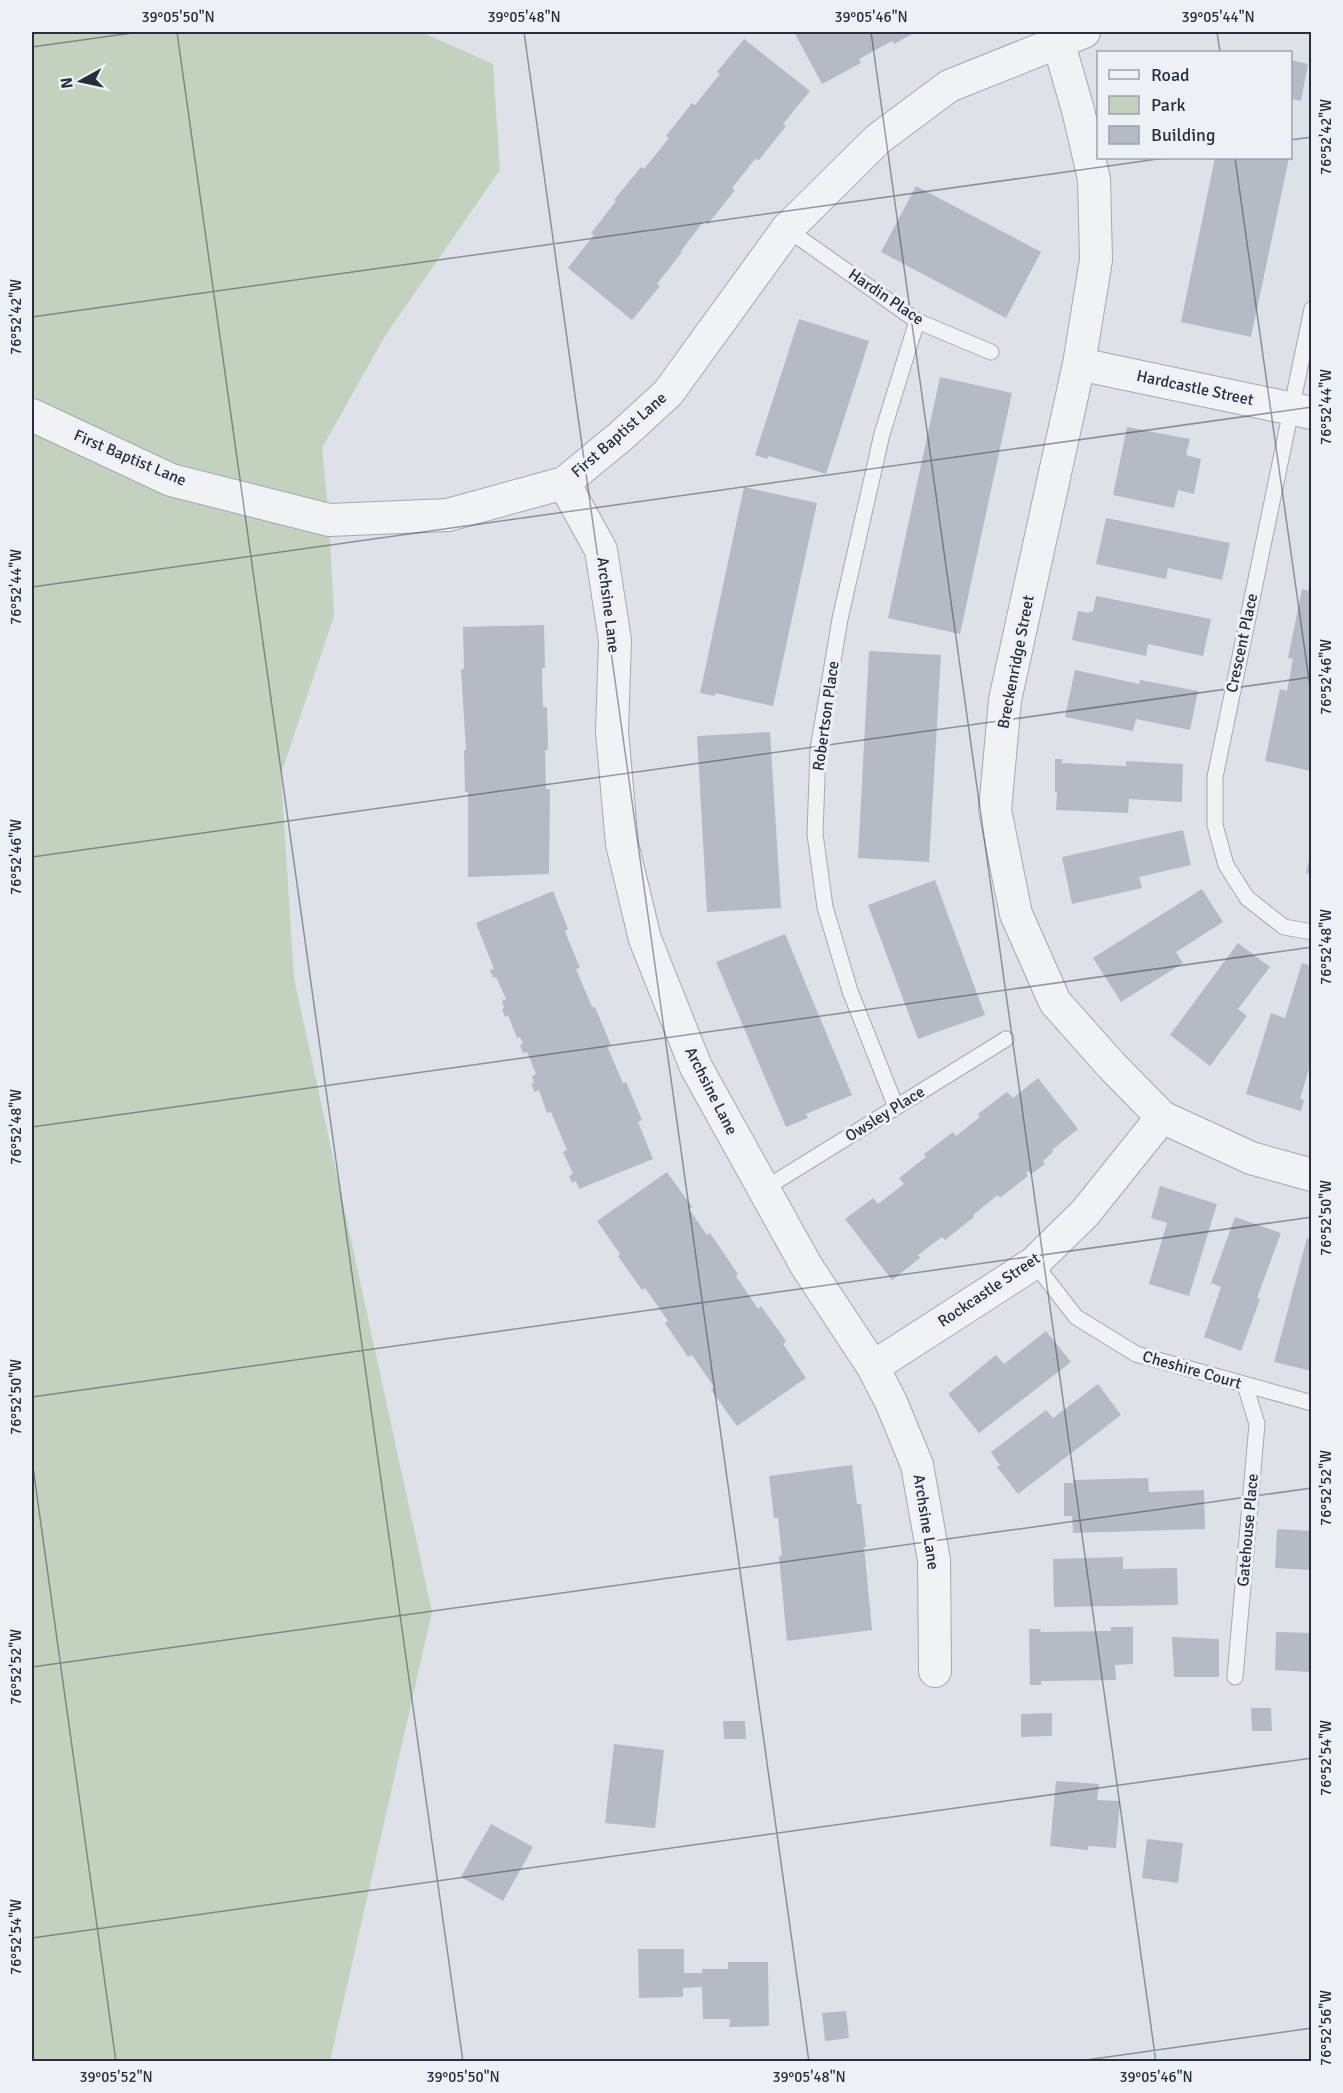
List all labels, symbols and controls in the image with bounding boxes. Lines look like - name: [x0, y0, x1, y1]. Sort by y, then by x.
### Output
- text: 39°05'50"N: [141, 8, 215, 26]
- text: 39°05'48"N: [487, 8, 561, 26]
- text: 39°05'46"N: [834, 8, 908, 26]
- text: 39°05'44"N: [1181, 8, 1255, 26]
- north arrow: [51, 51, 111, 111]
- legend: [1097, 51, 1292, 159]
- text: Road: [1151, 64, 1190, 86]
- text: N: [56, 76, 78, 90]
- text: Park: [1151, 94, 1186, 116]
- text: 76°52'42"W: [1317, 99, 1335, 175]
- text: Building: [1151, 124, 1215, 146]
- street label: Hardin Place: [844, 264, 928, 330]
- text: 76°52'42"W: [7, 279, 25, 355]
- street label: Hardcastle Street: [1135, 366, 1256, 410]
- text: 76°52'44"W: [1317, 369, 1335, 445]
- street label: First Baptist Lane: [567, 388, 671, 482]
- street label: First Baptist Lane: [71, 425, 189, 491]
- text: 76°52'44"W: [7, 549, 25, 625]
- street label: Archsine Lane: [592, 556, 624, 654]
- street label: Crescent Place: [1222, 592, 1262, 694]
- street label: Breckenridge Street: [993, 593, 1039, 730]
- text: 76°52'46"W: [1317, 639, 1335, 715]
- street label: Robertson Place: [808, 660, 844, 772]
- text: 76°52'46"W: [7, 819, 25, 895]
- text: 76°52'48"W: [1317, 909, 1335, 985]
- street label: Archsine Lane: [680, 1044, 742, 1138]
- street label: Owsley Place: [842, 1082, 928, 1146]
- text: 76°52'48"W: [7, 1089, 25, 1165]
- text: 76°52'50"W: [1317, 1180, 1335, 1256]
- street label: Rockcastle Street: [934, 1248, 1044, 1332]
- street label: Cheshire Court: [1140, 1346, 1244, 1394]
- text: 76°52'50"W: [7, 1359, 25, 1435]
- text: 76°52'52"W: [1317, 1450, 1335, 1526]
- street label: Archsine Lane: [909, 1473, 943, 1571]
- street label: Gatehouse Place: [1233, 1473, 1263, 1587]
- text: 76°52'52"W: [7, 1629, 25, 1705]
- text: 76°52'54"W: [1317, 1720, 1335, 1796]
- text: 76°52'54"W: [7, 1899, 25, 1975]
- text: 76°52'56"W: [1317, 1990, 1335, 2066]
- text: 39°05'52"N: [79, 2068, 153, 2086]
- text: 39°05'50"N: [426, 2068, 500, 2086]
- text: 39°05'48"N: [772, 2068, 846, 2086]
- text: 39°05'46"N: [1119, 2068, 1193, 2086]

